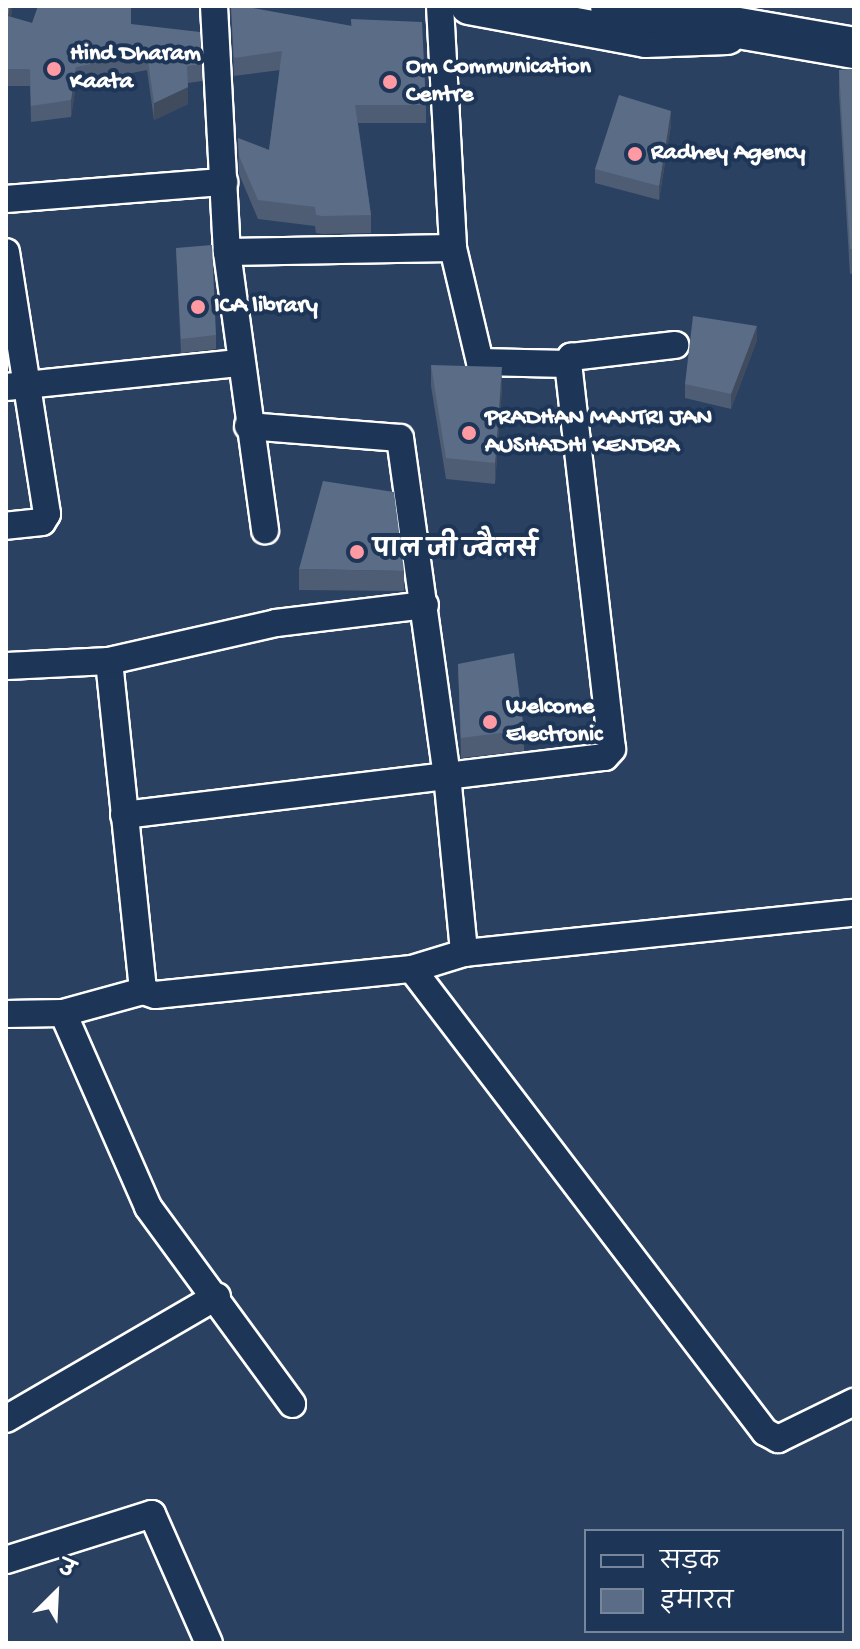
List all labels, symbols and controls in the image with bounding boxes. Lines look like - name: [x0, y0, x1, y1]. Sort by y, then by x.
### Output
- place label: Hind Dharam Kaata: [70, 41, 201, 97]
- place label: Om Communication Centre: [406, 54, 591, 110]
- marker: Hind Dharam Kaata: [45, 60, 63, 78]
- marker: Om Communication Centre: [381, 73, 399, 91]
- place label: Radhey Agency: [651, 140, 805, 168]
- marker: Radhey Agency: [626, 145, 644, 163]
- place label: ICA library: [214, 293, 318, 321]
- marker: ICA library: [189, 298, 207, 316]
- place label: PRADHAN MANTRI JAN AUSHADHI KENDRA: [485, 405, 712, 461]
- marker: PRADHAN MANTRI JAN AUSHADHI KENDRA: [460, 424, 478, 442]
- place label: पाल जी ज्वैलर्स: [373, 538, 538, 566]
- marker: पाल जी ज्वैलर्स: [348, 543, 366, 561]
- place label: Welcome Electronic: [506, 694, 602, 750]
- marker: Welcome Electronic: [481, 713, 499, 731]
- legend: [584, 1529, 844, 1633]
- text: सड़क: [660, 1549, 719, 1578]
- north arrow: [16, 1553, 96, 1633]
- text: उ: [54, 1556, 78, 1586]
- text: इमारत: [660, 1589, 733, 1618]

